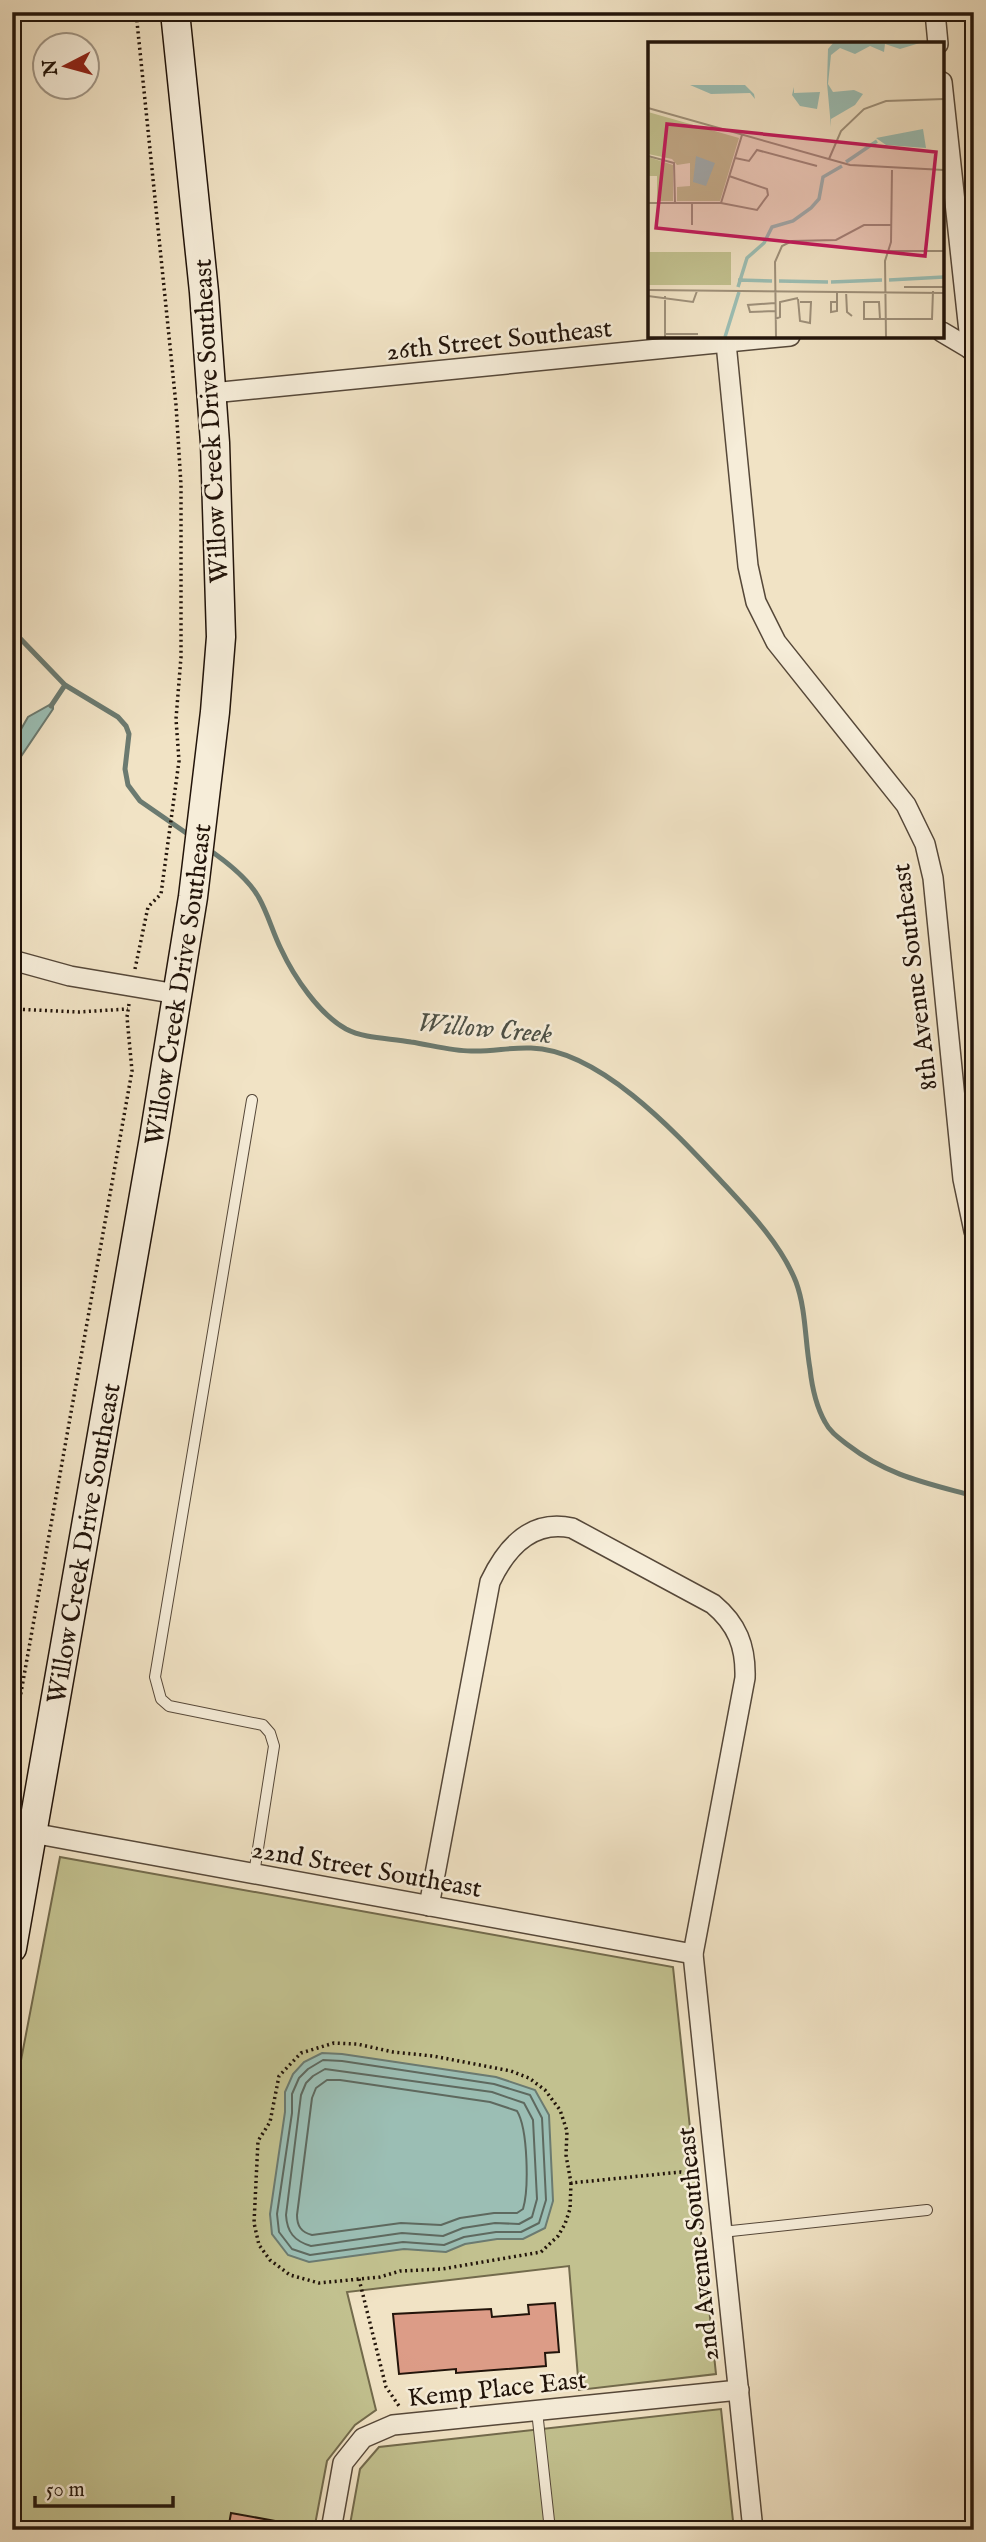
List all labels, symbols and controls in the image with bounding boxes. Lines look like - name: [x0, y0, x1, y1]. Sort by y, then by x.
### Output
- north arrow: [32, 32, 102, 102]
- inset map: [648, 42, 944, 338]
- text: N: [38, 58, 64, 78]
- street label: Willow Creek Drive Southeast: [187, 258, 236, 584]
- street label: 26th Street Southeast: [385, 312, 614, 369]
- street label: Willow Creek Drive Southeast: [138, 822, 220, 1148]
- street label: 8th Avenue Southeast: [885, 861, 946, 1092]
- water label: Willow Creek: [416, 1006, 554, 1053]
- street label: Willow Creek Drive Southeast: [40, 1381, 129, 1706]
- street label: 22nd Street Southeast: [249, 1833, 484, 1906]
- street label: 2nd Avenue Southeast: [670, 2125, 727, 2363]
- street label: Kemp Place East: [406, 2364, 588, 2415]
- scale bar: [35, 2465, 173, 2509]
- text: 50 m: [46, 2477, 85, 2504]

